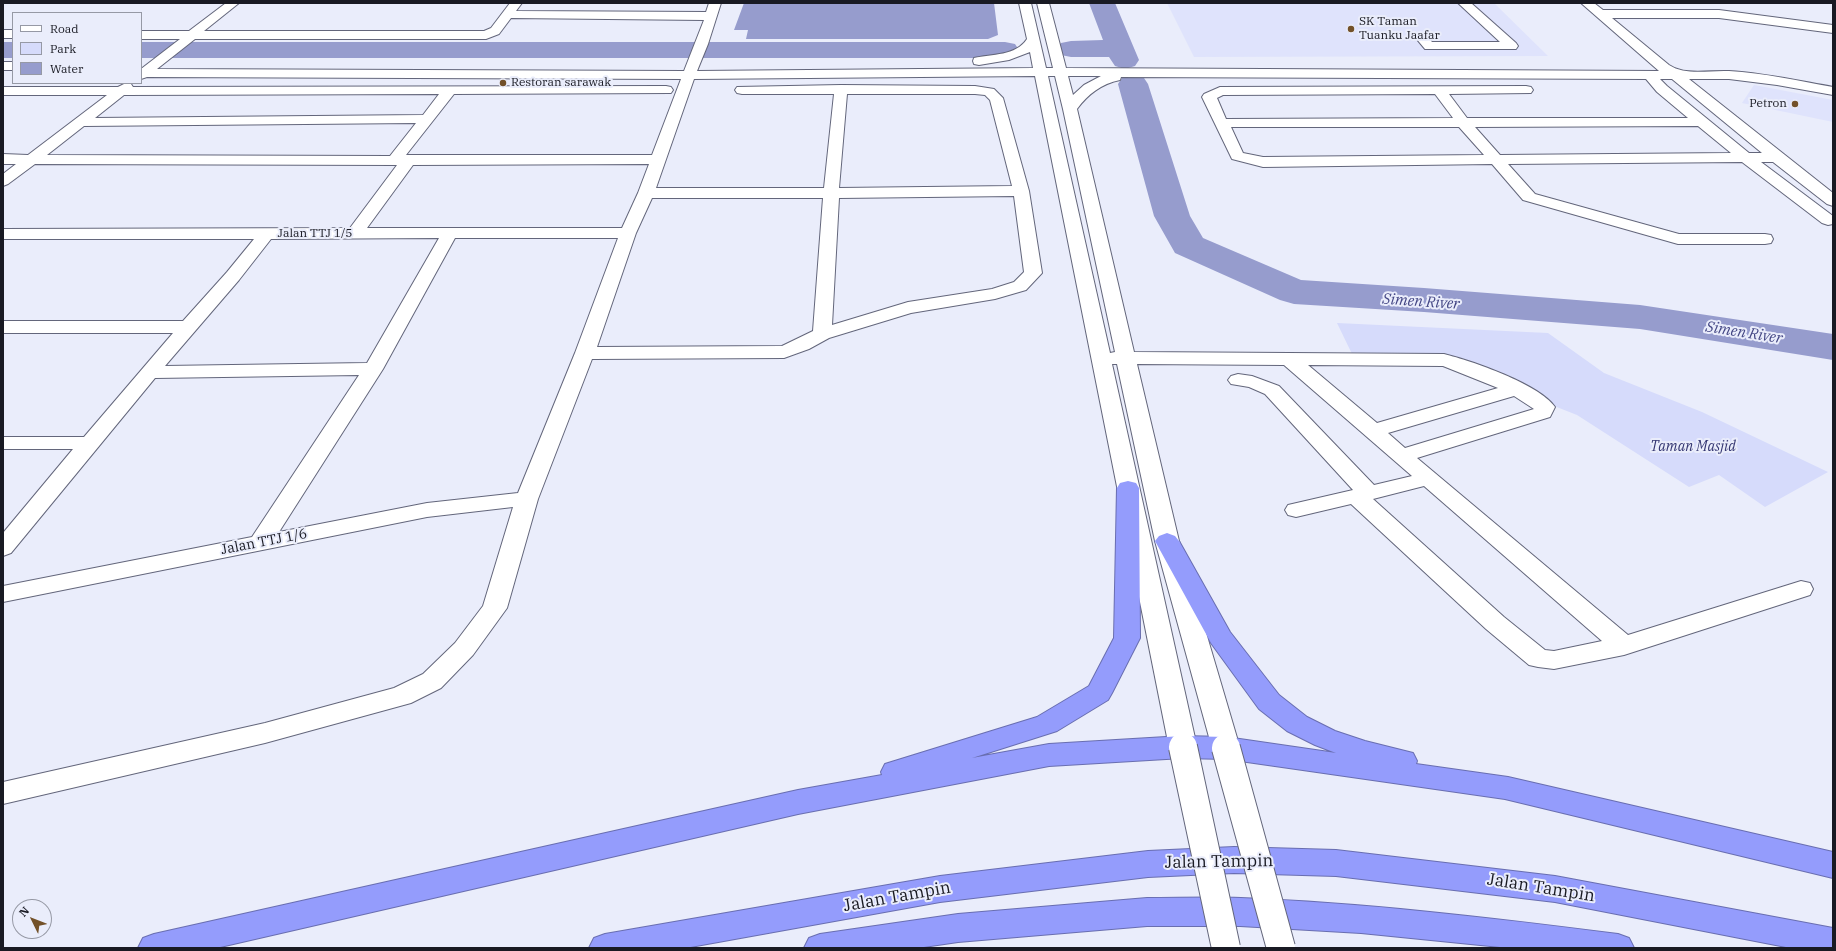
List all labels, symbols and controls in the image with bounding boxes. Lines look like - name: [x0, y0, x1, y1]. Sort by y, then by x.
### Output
- legend: [12, 12, 142, 84]
- place label: SK Taman Tuanku Jaafar: [1359, 15, 1440, 43]
- text: Road: [50, 21, 79, 36]
- marker: SK Taman Tuanku Jaafar: [1346, 24, 1356, 34]
- text: Park: [50, 41, 76, 56]
- text: Water: [50, 61, 83, 76]
- place label: Restoran sarawak: [511, 76, 611, 90]
- marker: Restoran sarawak: [498, 78, 508, 88]
- place label: Petron: [1749, 97, 1787, 111]
- marker: Petron: [1790, 99, 1800, 109]
- street label: Jalan TTJ 1/5: [277, 227, 353, 241]
- water label: Simen River: [1382, 290, 1460, 314]
- water label: Simen River: [1704, 318, 1784, 348]
- park label: Taman Masjid: [1650, 439, 1736, 455]
- street label: Jalan TTJ 1/6: [219, 525, 309, 559]
- street label: Jalan Tampin: [1164, 851, 1274, 873]
- street label: Jalan Tampin: [1486, 869, 1596, 907]
- street label: Jalan Tampin: [842, 878, 952, 916]
- north arrow: [12, 899, 52, 939]
- text: N: [16, 904, 32, 919]

